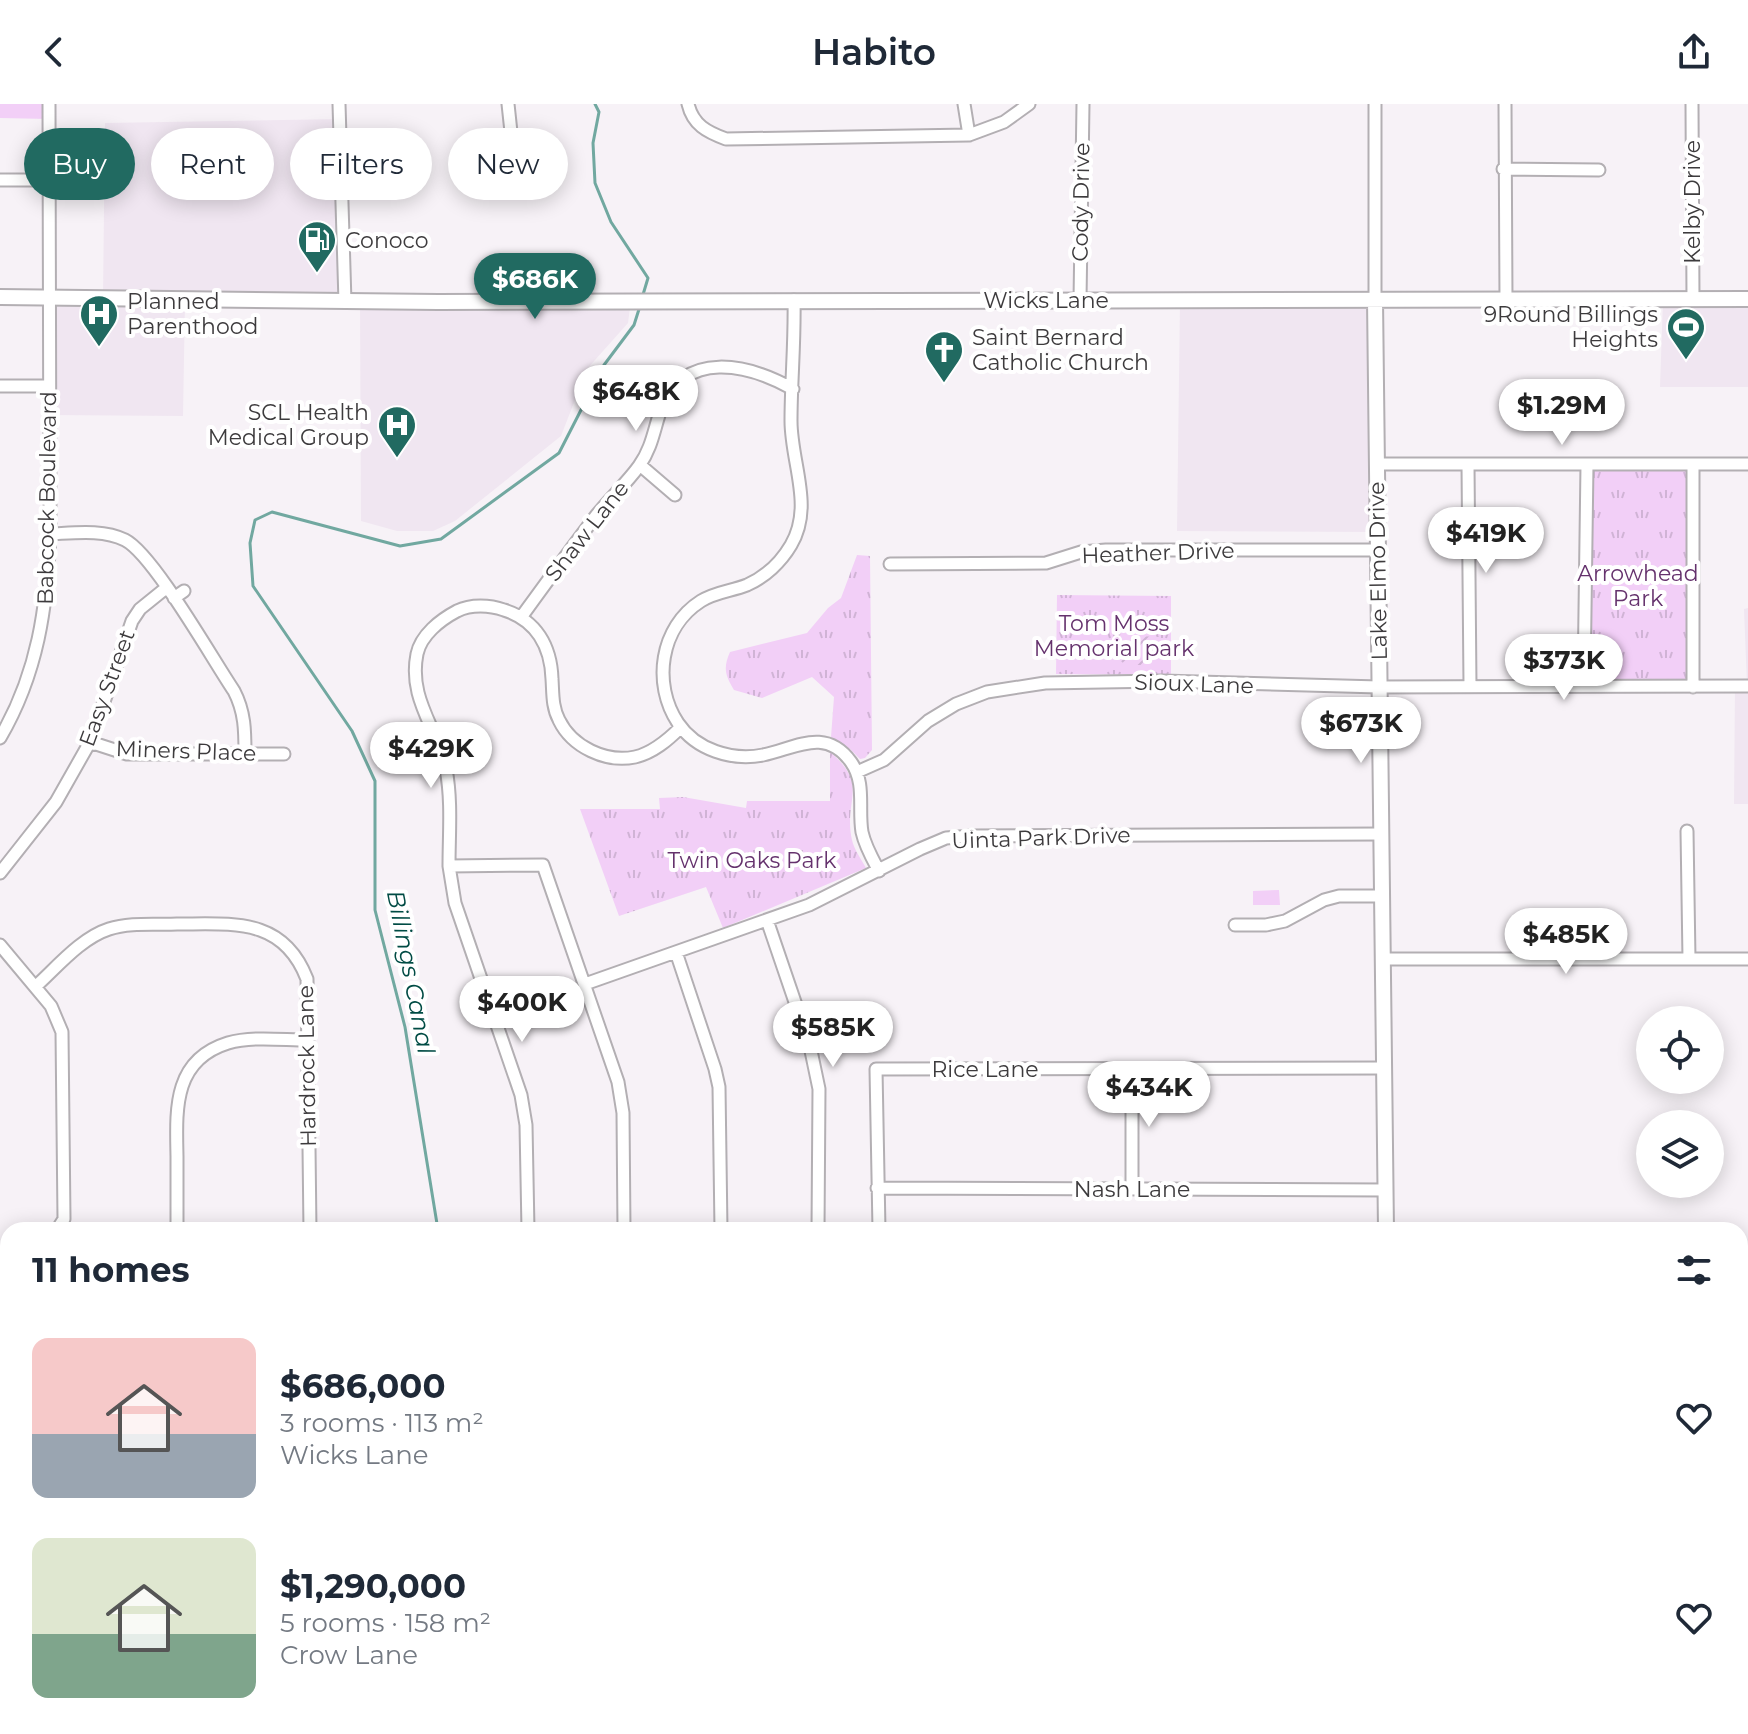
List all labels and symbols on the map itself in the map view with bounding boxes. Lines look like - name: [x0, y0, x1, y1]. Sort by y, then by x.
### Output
- street label: Kelby Drive: [1679, 140, 1706, 264]
- street label: Cody Drive: [1066, 142, 1096, 262]
- fuel station icon: Conoco: [296, 219, 338, 274]
- place label: Conoco: [345, 227, 429, 254]
- pin: $686K: [479, 253, 591, 321]
- street label: Wicks Lane: [983, 287, 1109, 314]
- place label: Planned Parenthood: [127, 288, 258, 340]
- hospital icon: Planned Parenthood: [78, 293, 120, 348]
- place label: 9Round Billings Heights: [1484, 301, 1658, 353]
- sports icon: 9Round Billings Heights: [1665, 306, 1707, 361]
- place label: Saint Bernard Catholic Church: [972, 324, 1149, 376]
- church icon: Saint Bernard Catholic Church: [923, 329, 965, 384]
- pin: $648K: [580, 365, 692, 433]
- pin: $1.29M: [1497, 379, 1627, 447]
- street label: Babcock Boulevard: [32, 391, 62, 605]
- place label: SCL Health Medical Group: [208, 399, 369, 451]
- hospital icon: SCL Health Medical Group: [376, 404, 418, 459]
- street label: Shaw Lane: [539, 475, 635, 587]
- street label: Lake Elmo Drive: [1363, 481, 1393, 661]
- pin: $419K: [1430, 507, 1542, 575]
- street label: Heather Drive: [1081, 537, 1235, 569]
- park label: Arrowhead Park: [1577, 560, 1699, 612]
- park label: Tom Moss Memorial park: [1034, 610, 1195, 662]
- street label: Easy Street: [73, 626, 141, 750]
- pin: $373K: [1508, 634, 1620, 702]
- street label: Sioux Lane: [1134, 668, 1254, 700]
- pin: $673K: [1305, 697, 1417, 765]
- pin: $429K: [375, 722, 487, 790]
- street label: Miners Place: [115, 735, 257, 767]
- street label: Uinta Park Drive: [951, 821, 1131, 855]
- park label: Twin Oaks Park: [668, 847, 837, 874]
- water label: Billings Canal: [381, 887, 441, 1057]
- pin: $485K: [1510, 908, 1622, 976]
- pin: $400K: [466, 976, 578, 1044]
- street label: Hardrock Lane: [292, 985, 322, 1147]
- pin: $585K: [777, 1001, 889, 1069]
- street label: Rice Lane: [931, 1056, 1039, 1083]
- pin: $434K: [1093, 1061, 1205, 1129]
- street label: Nash Lane: [1074, 1176, 1190, 1203]

